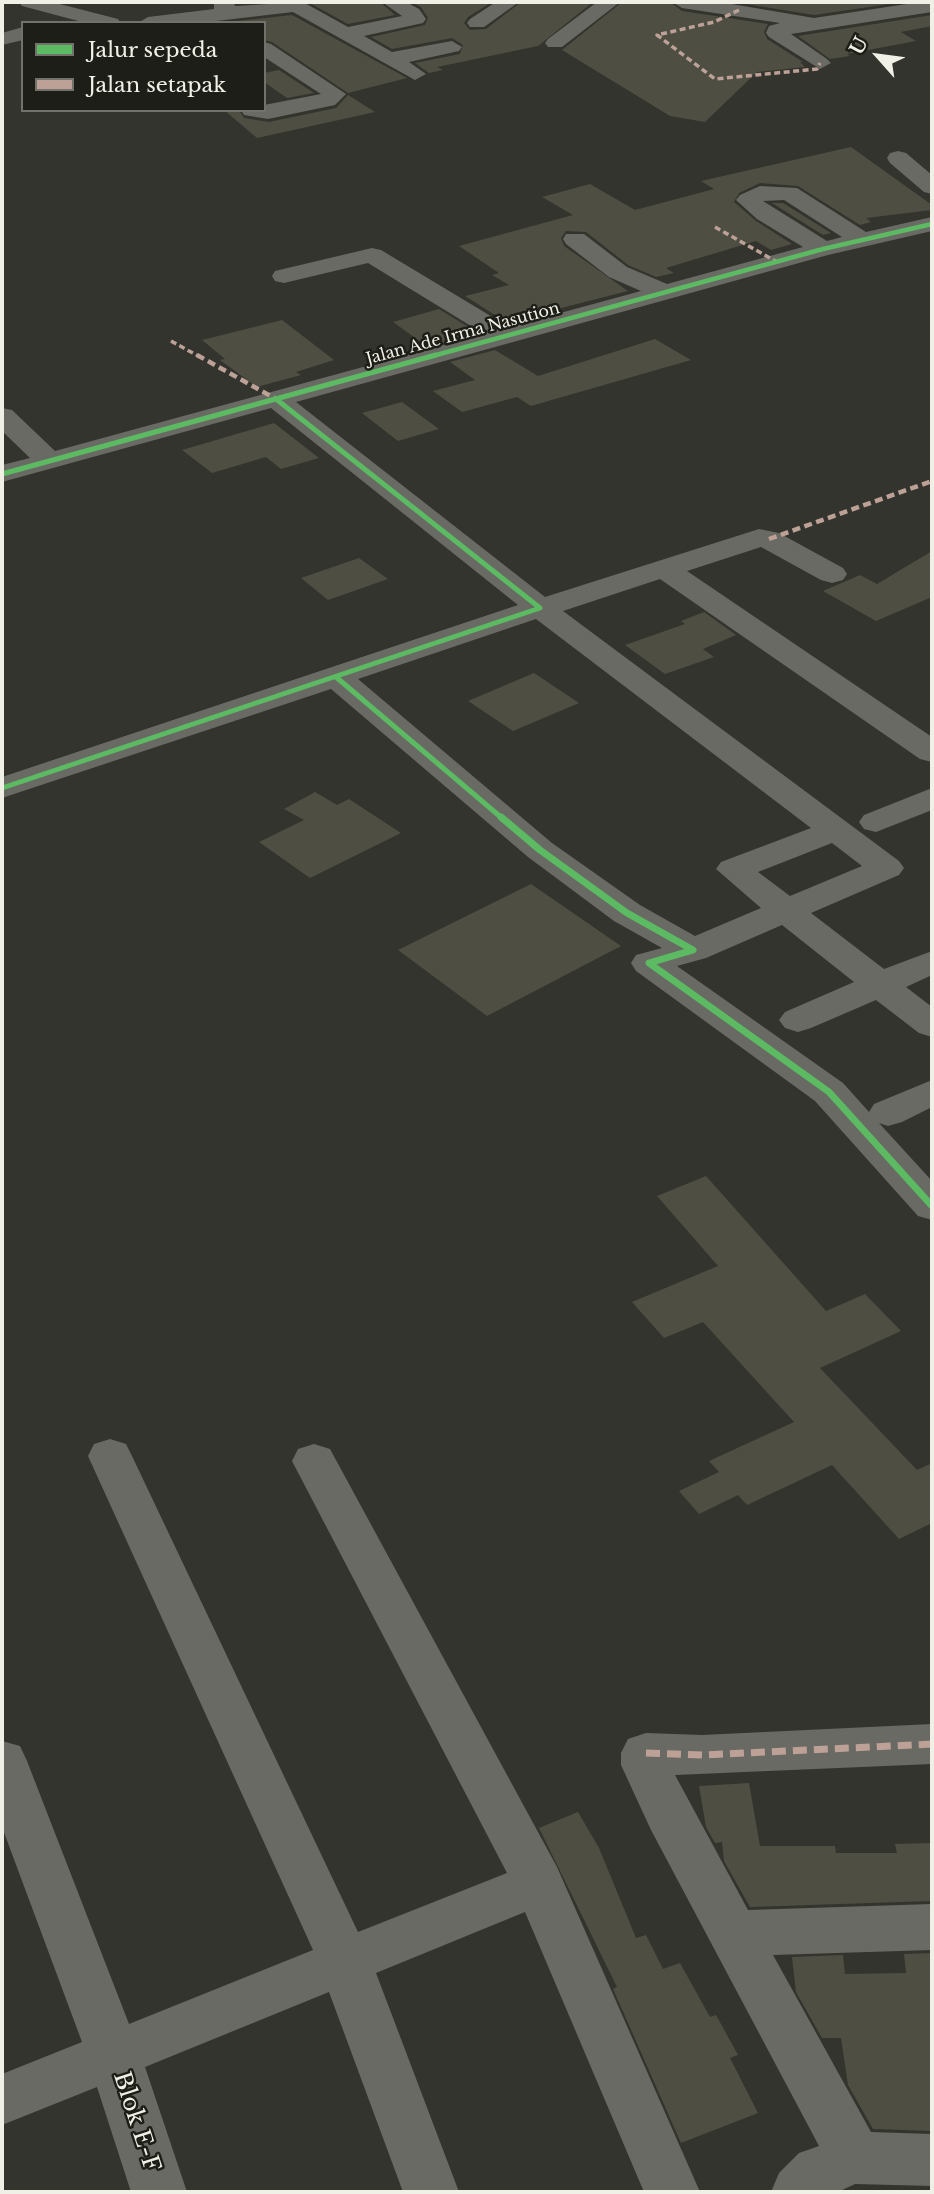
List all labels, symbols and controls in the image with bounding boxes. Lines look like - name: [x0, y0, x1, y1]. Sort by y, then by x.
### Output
- legend: [21, 21, 266, 112]
- north arrow: [843, 21, 913, 91]
- text: U: [845, 33, 873, 59]
- text: Jalur sepeda: [88, 37, 217, 63]
- text: Jalan setapak: [88, 72, 226, 98]
- street label: Jalan Ade Irma Nasution: [364, 299, 562, 369]
- street label: Blok E-F: [107, 2069, 165, 2175]

